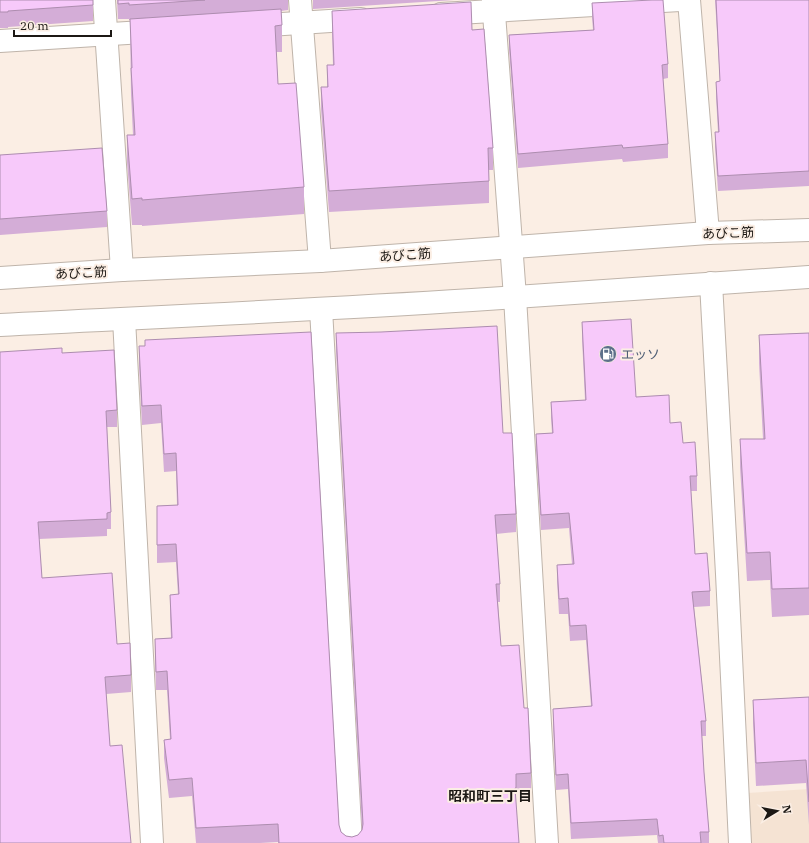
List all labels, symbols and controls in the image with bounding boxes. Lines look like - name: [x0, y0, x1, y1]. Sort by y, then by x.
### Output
- scale bar: [14, 12, 111, 38]
- text: 20 m: [20, 18, 49, 33]
- street label: あびこ筋: [702, 224, 754, 242]
- street label: あびこ筋: [378, 245, 432, 265]
- street label: あびこ筋: [55, 263, 107, 283]
- fuel station icon: エッソ: [598, 344, 618, 364]
- place label: エッソ: [621, 346, 660, 363]
- district label: 昭和町三丁目: [448, 787, 532, 805]
- north arrow: [757, 791, 797, 831]
- text: N: [779, 804, 795, 815]

